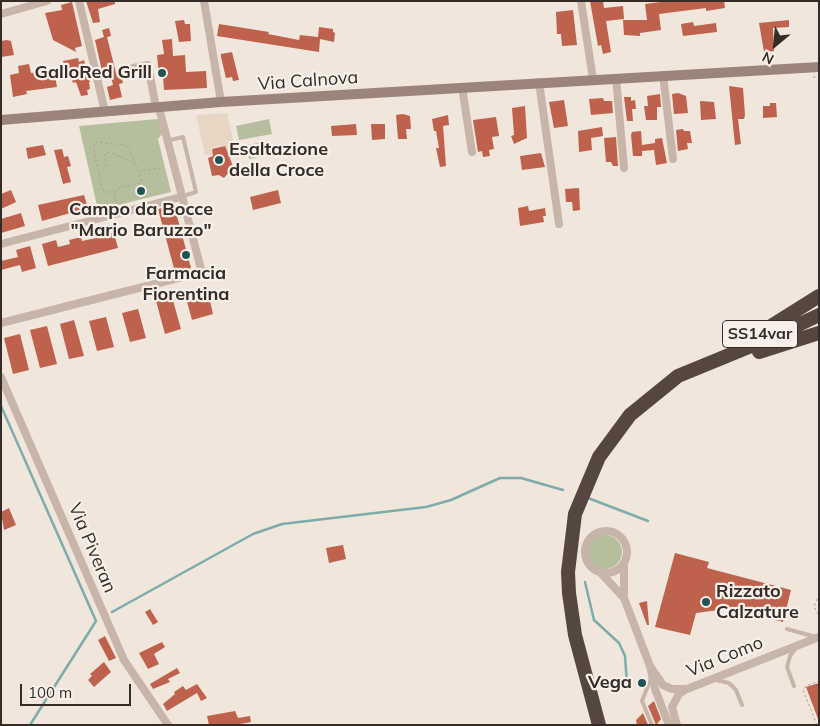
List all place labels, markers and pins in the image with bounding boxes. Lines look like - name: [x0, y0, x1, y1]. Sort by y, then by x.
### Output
- place label: GalloRed Grill: [35, 62, 152, 84]
- marker: GalloRed Grill: [156, 67, 168, 79]
- place label: Esaltazione della Croce: [229, 139, 328, 182]
- marker: Esaltazione della Croce: [213, 154, 225, 166]
- marker: Campo da Bocce "Mario Baruzzo": [135, 185, 147, 197]
- place label: Campo da Bocce "Mario Baruzzo": [69, 199, 213, 242]
- marker: Farmacia Fiorentina: [180, 249, 192, 261]
- place label: Farmacia Fiorentina: [143, 263, 229, 306]
- place label: Rizzato Calzature: [716, 581, 799, 624]
- marker: Rizzato Calzature: [700, 596, 712, 608]
- place label: Vega: [588, 672, 632, 694]
- marker: Vega: [636, 677, 648, 689]

